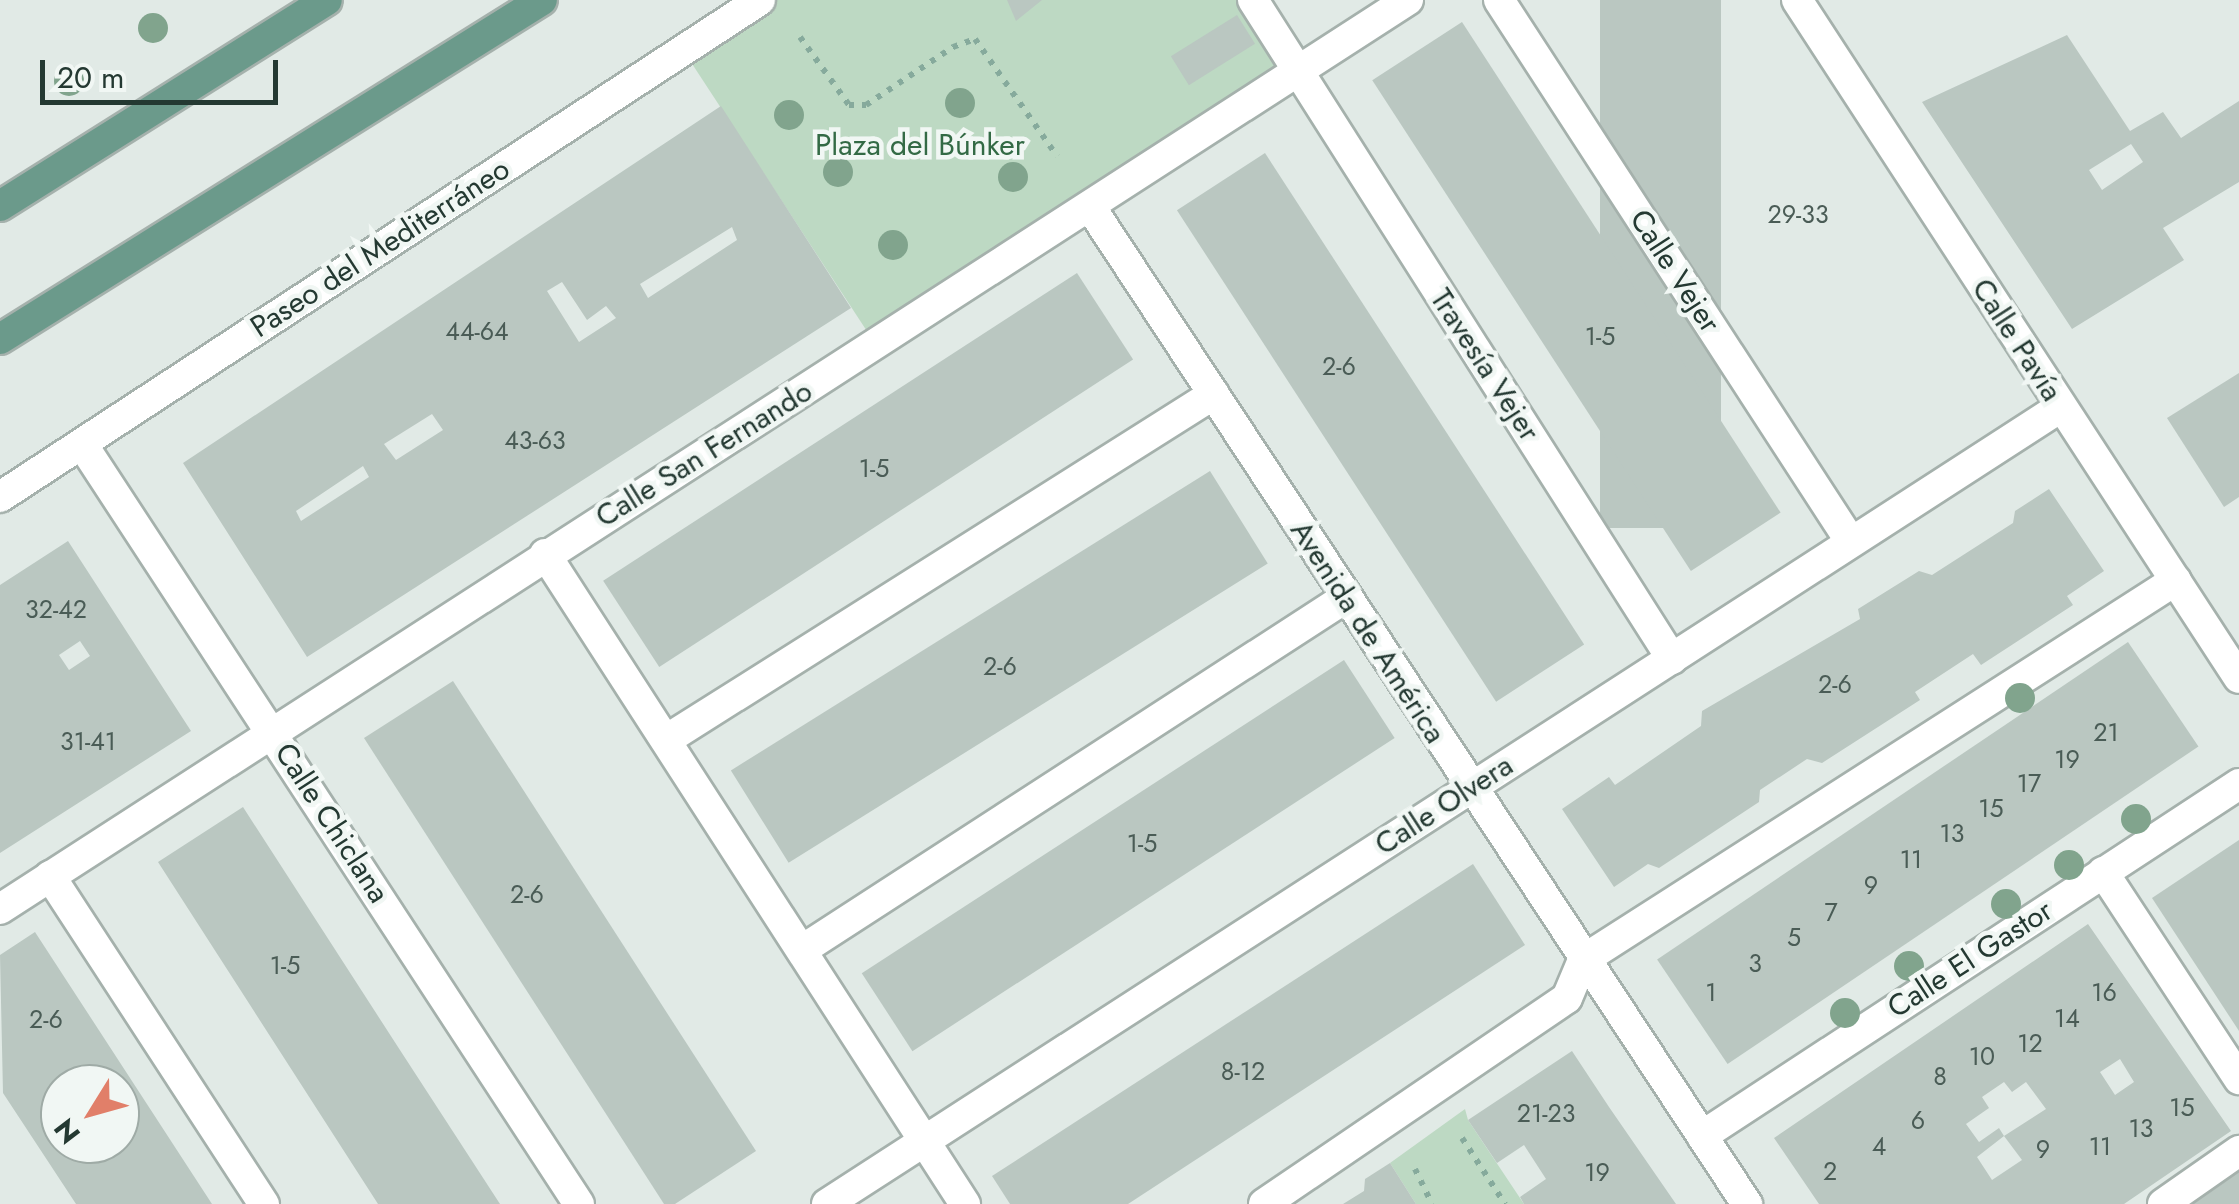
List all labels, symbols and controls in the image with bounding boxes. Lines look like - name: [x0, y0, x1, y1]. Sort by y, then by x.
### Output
- scale bar: [45, 40, 282, 102]
- text: 20 m: [57, 56, 124, 99]
- park label: Plaza del Búnker: [815, 127, 1025, 163]
- street label: Paseo del Mediterráneo: [244, 151, 516, 345]
- house number: 29-33: [1767, 199, 1829, 229]
- street label: Calle Vejer: [1622, 203, 1728, 339]
- street label: Calle Pavía: [1964, 272, 2070, 408]
- street label: Travesía Vejer: [1423, 282, 1547, 448]
- house number: 44-64: [445, 316, 509, 346]
- house number: 1-5: [1585, 321, 1615, 351]
- house number: 2-6: [1322, 351, 1356, 381]
- street label: Calle San Fernando: [589, 373, 819, 535]
- house number: 43-63: [504, 425, 566, 455]
- house number: 1-5: [859, 453, 889, 483]
- street label: Avenida de América: [1283, 514, 1453, 750]
- house number: 32-42: [25, 594, 87, 624]
- house number: 2-6: [983, 651, 1017, 681]
- house number: 2-6: [1818, 669, 1852, 699]
- house number: 21: [2093, 717, 2119, 747]
- house number: 31-41: [60, 726, 116, 756]
- street label: Calle Chiclana: [267, 736, 397, 910]
- house number: 19: [2054, 744, 2080, 774]
- street label: Calle Olvera: [1368, 747, 1520, 863]
- house number: 17: [2017, 768, 2041, 798]
- house number: 15: [1978, 793, 2004, 823]
- house number: 13: [1940, 818, 1964, 848]
- house number: 1-5: [1127, 828, 1157, 858]
- house number: 11: [1900, 844, 1922, 874]
- house number: 9: [1864, 870, 1878, 900]
- house number: 2-6: [510, 879, 544, 909]
- street label: Calle El Gastor: [1881, 892, 2059, 1026]
- house number: 7: [1824, 897, 1838, 927]
- house number: 5: [1787, 922, 1801, 952]
- house number: 3: [1748, 948, 1762, 978]
- house number: 1-5: [270, 950, 300, 980]
- house number: 1: [1705, 977, 1717, 1007]
- house number: 16: [2091, 977, 2117, 1007]
- house number: 14: [2054, 1003, 2080, 1033]
- house number: 2-6: [29, 1004, 63, 1034]
- house number: 12: [2017, 1028, 2043, 1058]
- house number: 10: [1969, 1041, 1995, 1071]
- house number: 8-12: [1221, 1056, 1265, 1086]
- house number: 8: [1933, 1061, 1947, 1091]
- north arrow: [40, 1064, 140, 1164]
- house number: 15: [2169, 1092, 2195, 1122]
- house number: 21-23: [1517, 1098, 1575, 1128]
- house number: 6: [1911, 1105, 1925, 1135]
- text: N: [44, 1110, 90, 1152]
- house number: 13: [2129, 1113, 2153, 1143]
- house number: 4: [1872, 1131, 1886, 1161]
- house number: 11: [2089, 1131, 2111, 1161]
- house number: 9: [2036, 1134, 2050, 1164]
- house number: 2: [1823, 1156, 1837, 1186]
- house number: 19: [1584, 1157, 1610, 1187]

